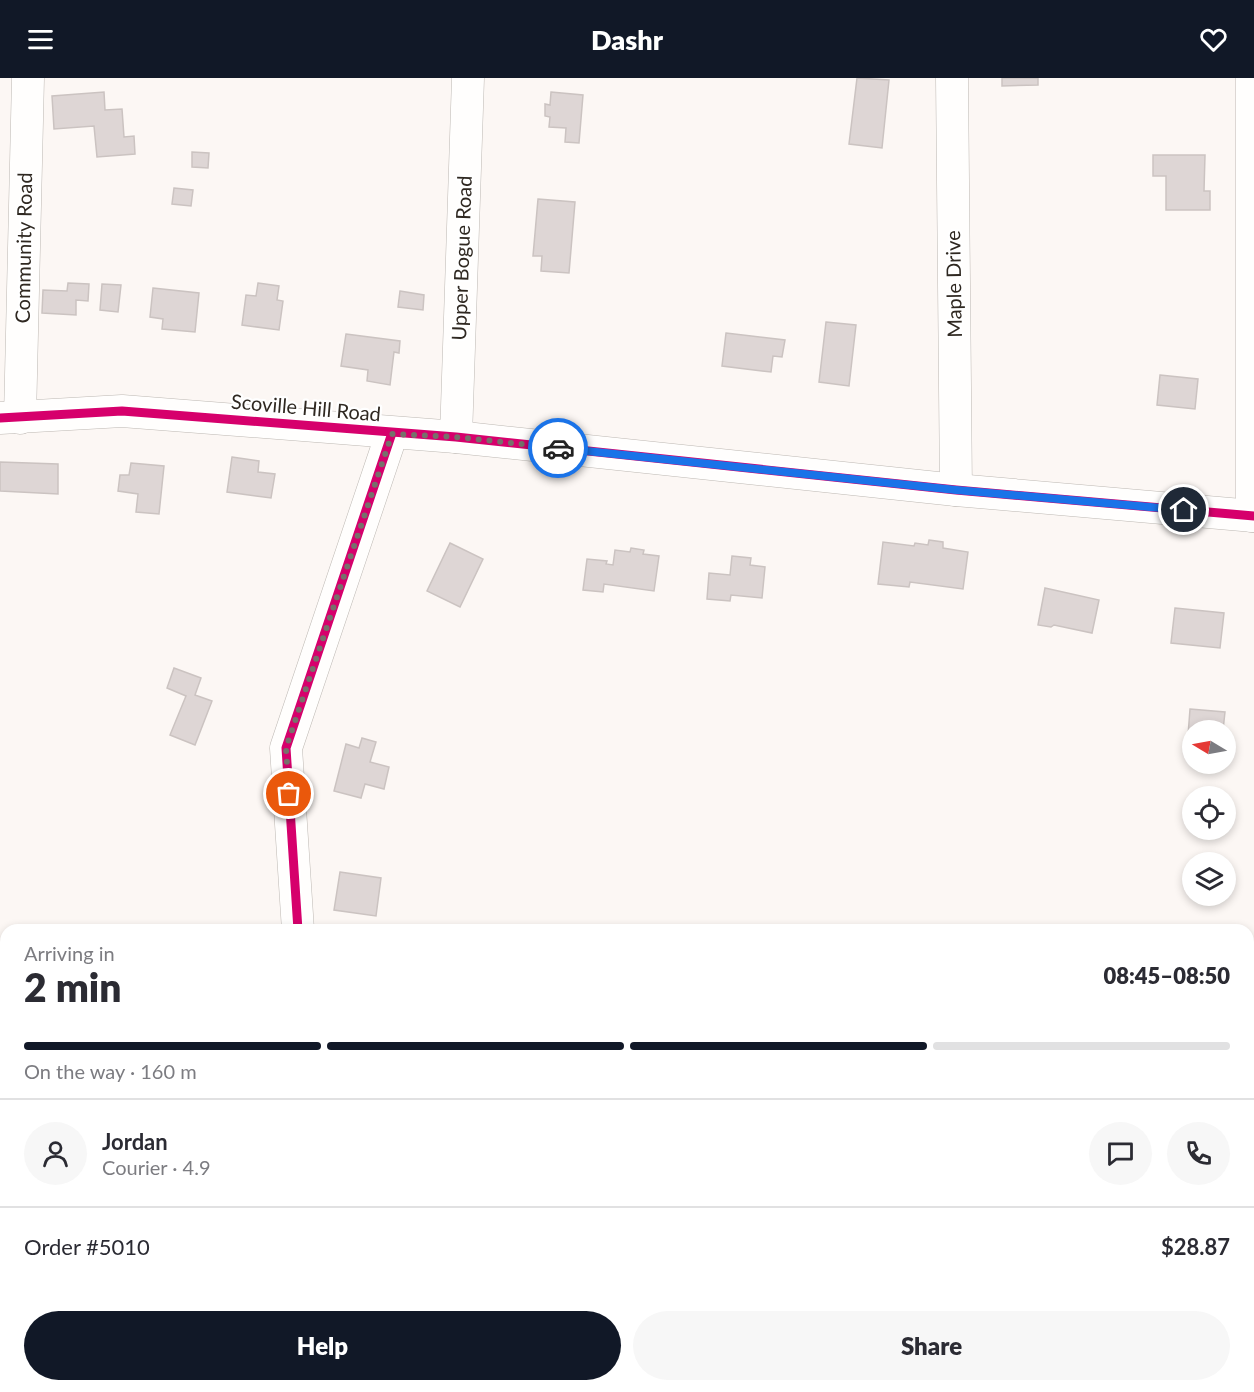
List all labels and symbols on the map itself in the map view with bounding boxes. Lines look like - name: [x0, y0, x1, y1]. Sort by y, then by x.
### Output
- street label: Community Road: [10, 172, 36, 324]
- street label: Upper Bogue Road: [446, 175, 476, 341]
- street label: Maple Drive: [940, 230, 966, 338]
- street label: Scoville Hill Road: [230, 388, 382, 426]
- courier: [528, 418, 588, 478]
- pin: [1158, 484, 1209, 535]
- north arrow: [1182, 720, 1236, 774]
- pin: [263, 768, 314, 819]

